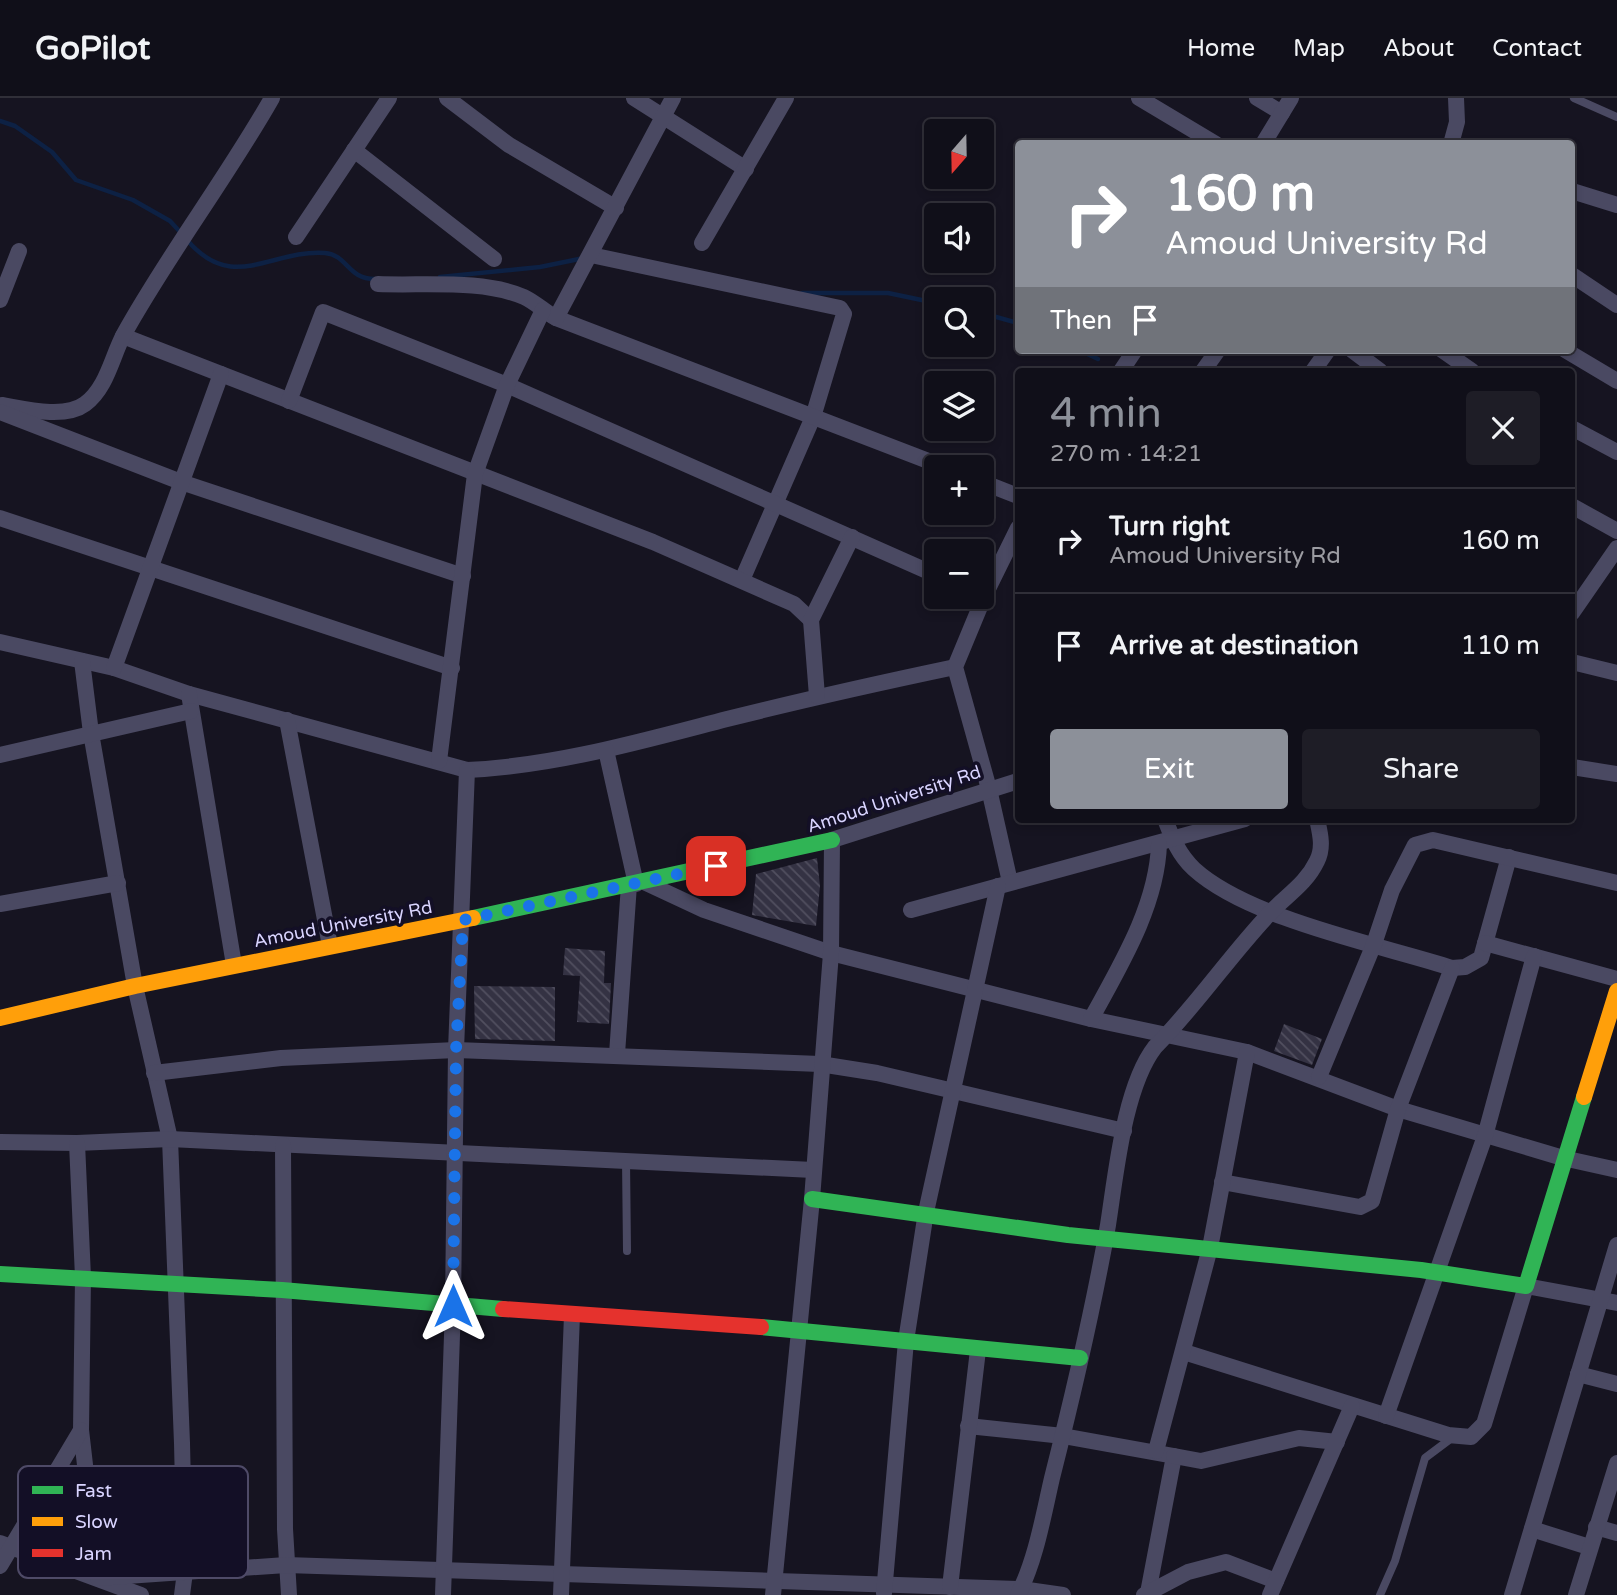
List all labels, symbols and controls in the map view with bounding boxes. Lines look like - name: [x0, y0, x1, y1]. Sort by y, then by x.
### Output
- text: GoPilot: [35, 29, 150, 68]
- text: Home: [1187, 34, 1255, 63]
- text: Map: [1293, 34, 1345, 63]
- text: About: [1383, 34, 1454, 63]
- text: Contact: [1492, 34, 1582, 63]
- north arrow: [924, 119, 994, 189]
- map controls: [924, 119, 994, 609]
- text: 160 m: [1165, 165, 1315, 224]
- icon: right: [1050, 168, 1141, 259]
- button: sound: [924, 203, 994, 273]
- text: Amoud University Rd: [1165, 225, 1488, 263]
- button: search: [924, 287, 994, 357]
- icon: arrive: [1126, 301, 1164, 339]
- text: Then: [1050, 305, 1112, 336]
- button: layers: [924, 371, 994, 441]
- text: 4 min: [1050, 388, 1162, 439]
- button: close: [1466, 391, 1540, 465]
- text: 270 m · 14:21: [1050, 440, 1202, 468]
- button: +: [924, 455, 994, 525]
- text: Turn right: [1109, 511, 1230, 542]
- icon: right: [1050, 522, 1088, 560]
- text: 160 m: [1460, 525, 1540, 556]
- button: −: [924, 539, 994, 609]
- text: Amoud University Rd: [1109, 542, 1341, 570]
- icon: arrive: [1050, 627, 1088, 665]
- text: Arrive at destination: [1109, 630, 1359, 661]
- text: 110 m: [1460, 630, 1540, 661]
- button: Exit: [1050, 729, 1288, 809]
- button: Share: [1302, 729, 1540, 809]
- street label: Amoud University Rd: [804, 760, 984, 838]
- pin: [686, 836, 746, 896]
- icon: arrive: [697, 847, 735, 885]
- street label: Amoud University Rd: [252, 896, 434, 952]
- position arrow: [416, 1269, 490, 1343]
- legend: [18, 1466, 248, 1578]
- text: Fast: [75, 1480, 112, 1502]
- text: Slow: [75, 1511, 118, 1533]
- text: Jam: [75, 1543, 112, 1565]

